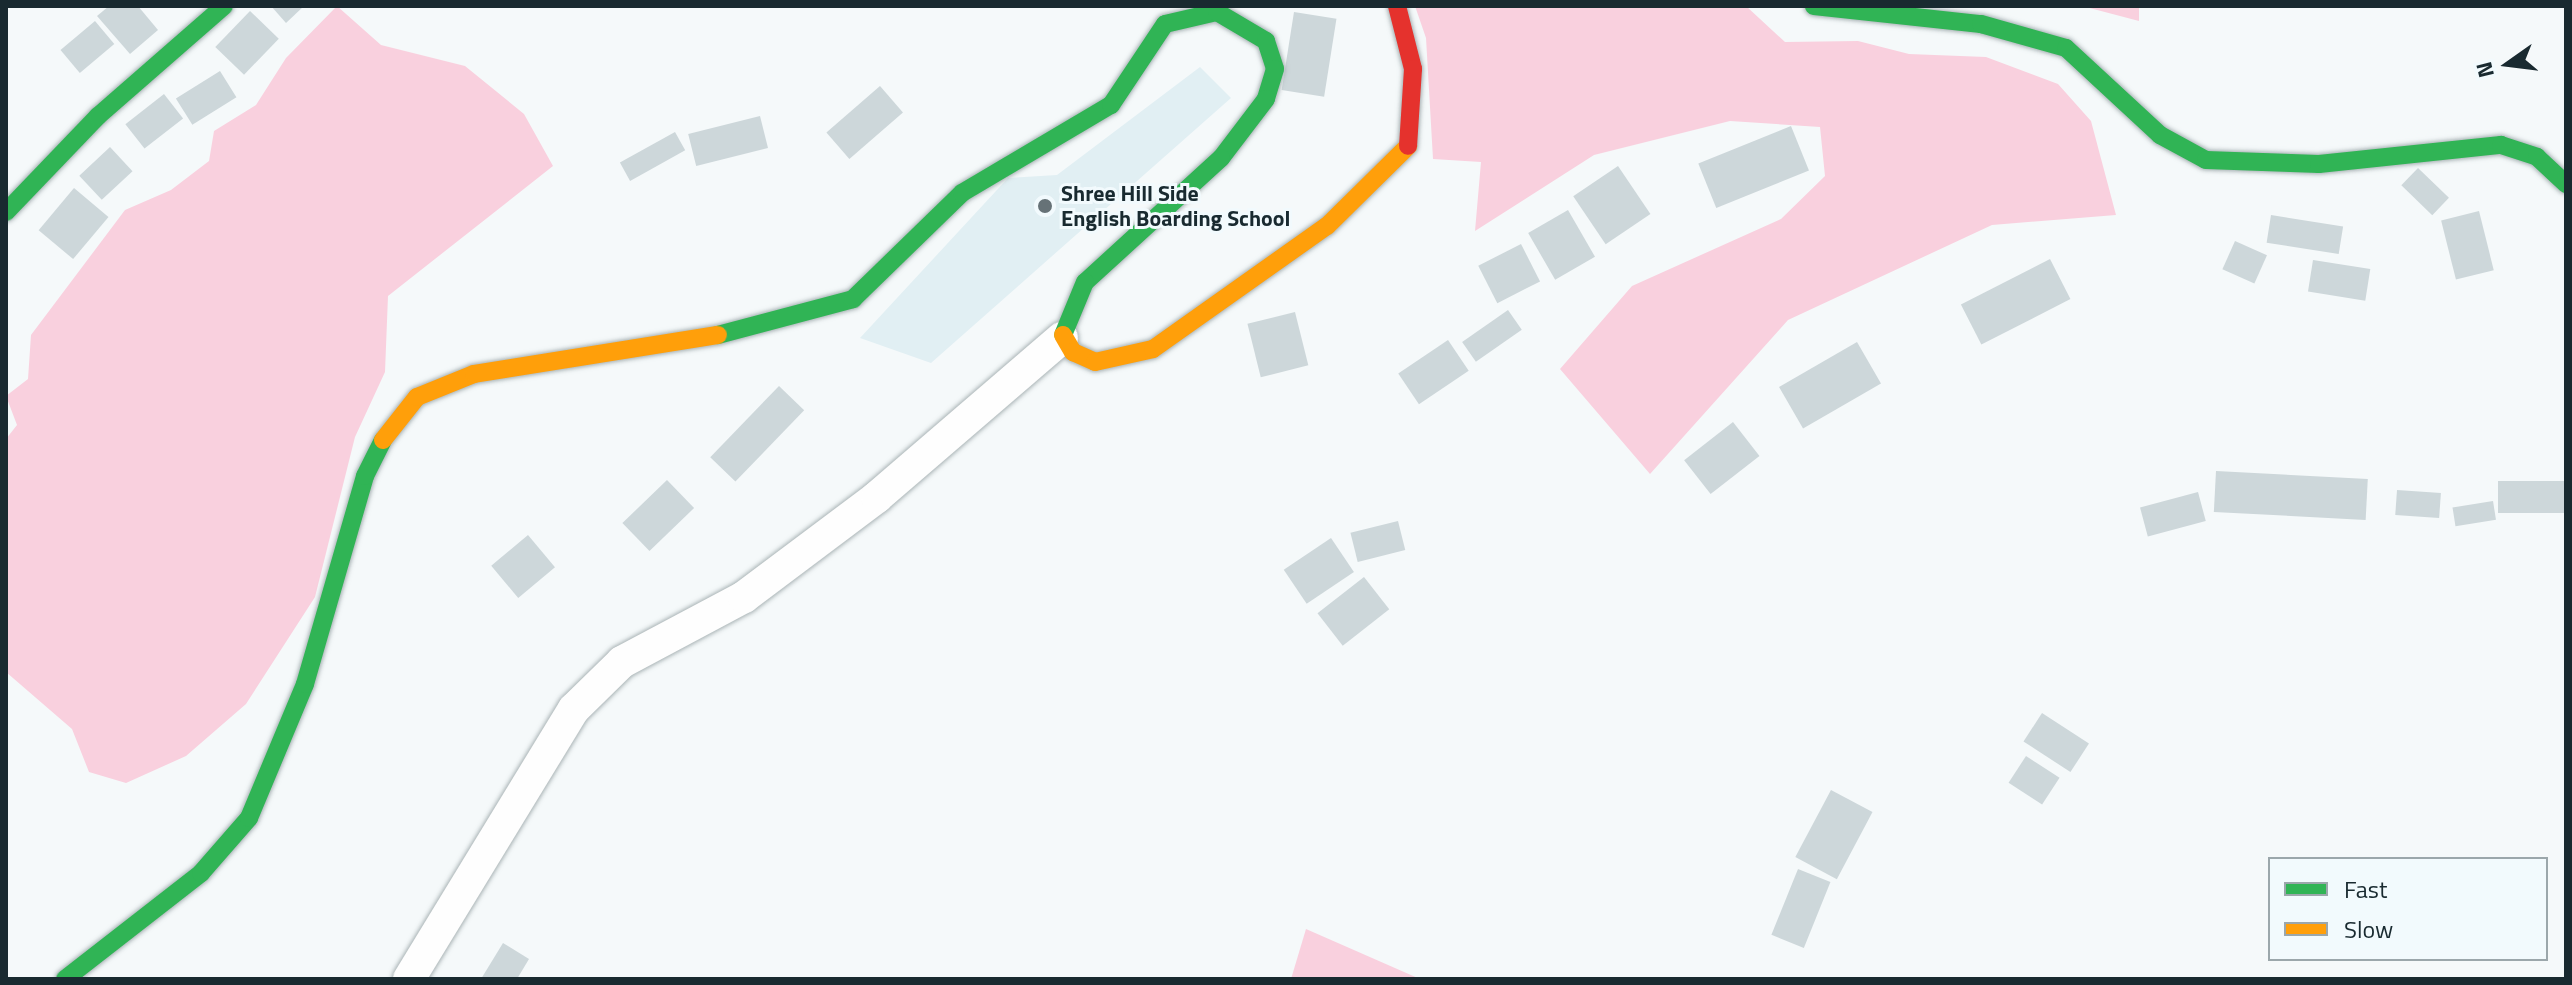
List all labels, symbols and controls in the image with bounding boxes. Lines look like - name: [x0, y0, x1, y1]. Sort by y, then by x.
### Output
- north arrow: [2468, 24, 2548, 104]
- text: N: [2466, 58, 2503, 81]
- place label: Shree Hill Side English Boarding School: [1061, 180, 1290, 232]
- marker: Shree Hill Side English Boarding School: [1036, 197, 1054, 215]
- legend: [2268, 857, 2548, 961]
- text: Fast: [2344, 871, 2387, 907]
- text: Slow: [2344, 911, 2393, 947]

